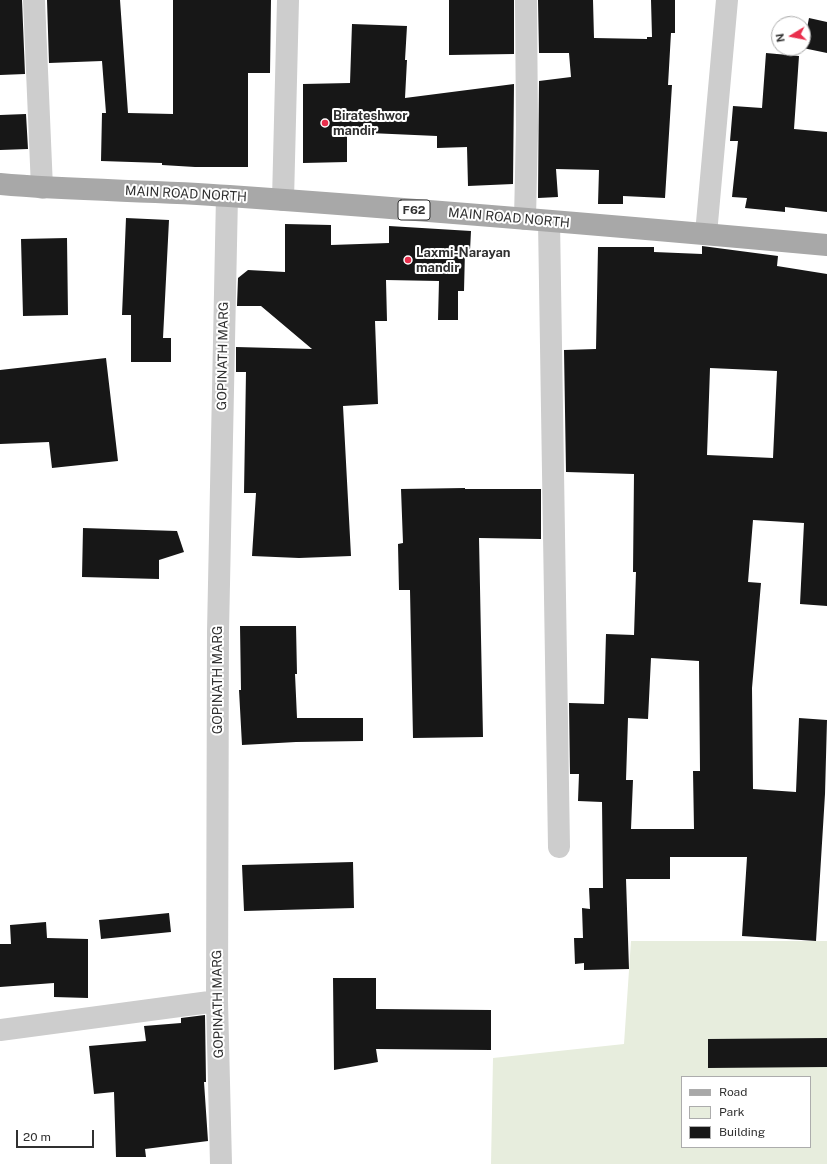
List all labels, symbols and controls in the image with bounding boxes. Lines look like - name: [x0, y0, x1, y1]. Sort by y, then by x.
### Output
- north arrow: [771, 16, 811, 56]
- text: N: [774, 33, 787, 43]
- place label: Birateshwor mandir: [333, 108, 408, 139]
- marker: Birateshwor mandir: [320, 118, 330, 128]
- street label: MAIN ROAD NORTH: [125, 183, 247, 205]
- road number: F62: [398, 200, 430, 220]
- street label: MAIN ROAD NORTH: [447, 205, 571, 231]
- place label: Laxmi-Narayan mandir: [416, 245, 511, 276]
- marker: Laxmi-Narayan mandir: [403, 255, 413, 265]
- street label: GOPINATH MARG: [214, 302, 232, 410]
- street label: GOPINATH MARG: [210, 626, 226, 734]
- street label: GOPINATH MARG: [209, 950, 227, 1058]
- legend: [681, 1076, 811, 1148]
- text: Road: [719, 1085, 747, 1099]
- text: Park: [719, 1105, 745, 1119]
- scale bar: [18, 1122, 96, 1148]
- text: Building: [719, 1125, 765, 1139]
- text: 20 m: [23, 1130, 51, 1144]

